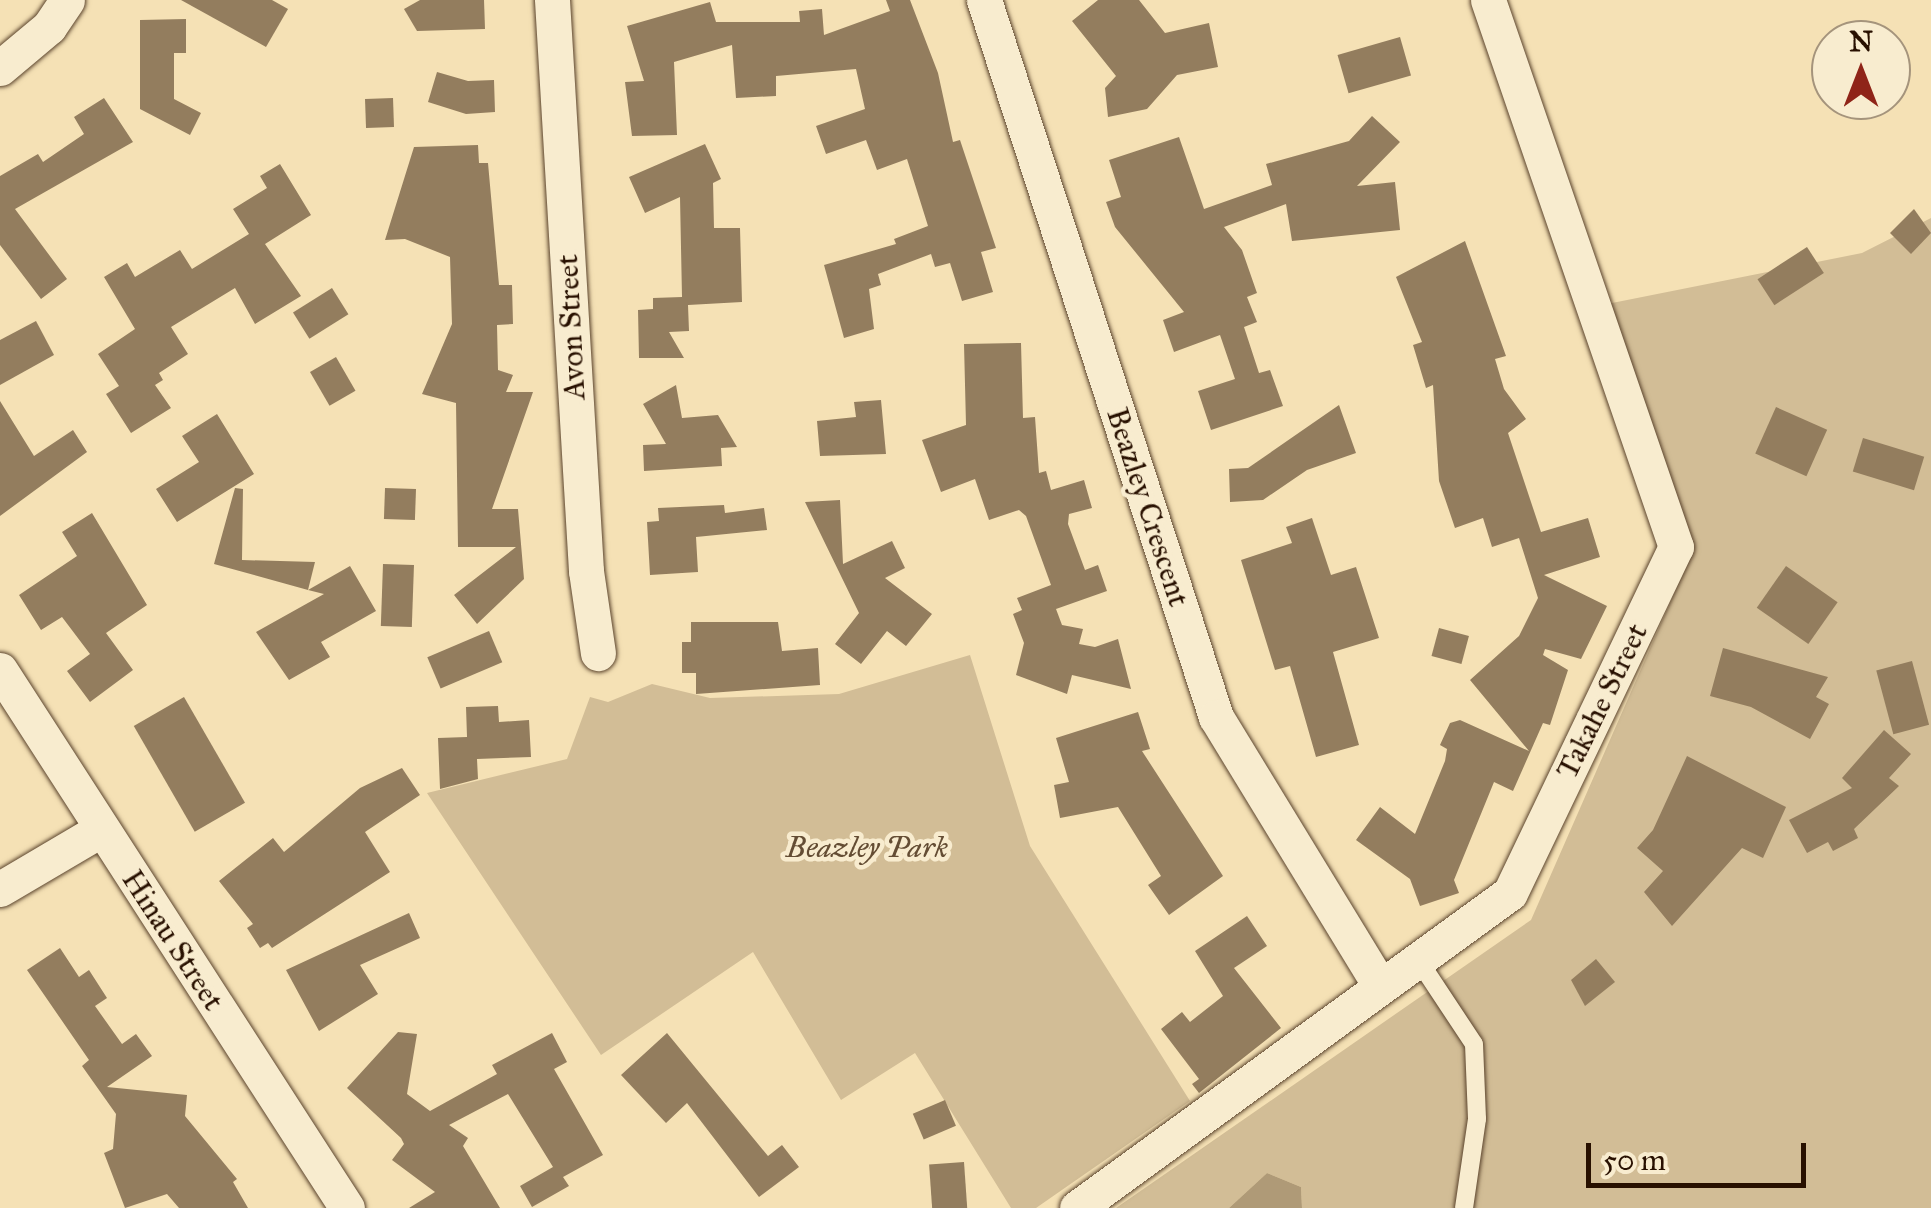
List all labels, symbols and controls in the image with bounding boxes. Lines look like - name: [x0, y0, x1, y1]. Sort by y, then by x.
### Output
- north arrow: [1811, 20, 1911, 120]
- text: N: [1849, 24, 1873, 59]
- street label: Avon Street: [549, 253, 593, 401]
- street label: Beazley Crescent: [1099, 403, 1197, 611]
- street label: Takahe Street: [1549, 618, 1655, 784]
- park label: Beazley Park: [786, 829, 948, 865]
- street label: Hinau Street: [114, 863, 232, 1017]
- scale bar: [1591, 1123, 1811, 1185]
- text: 50 m: [1603, 1142, 1666, 1178]

